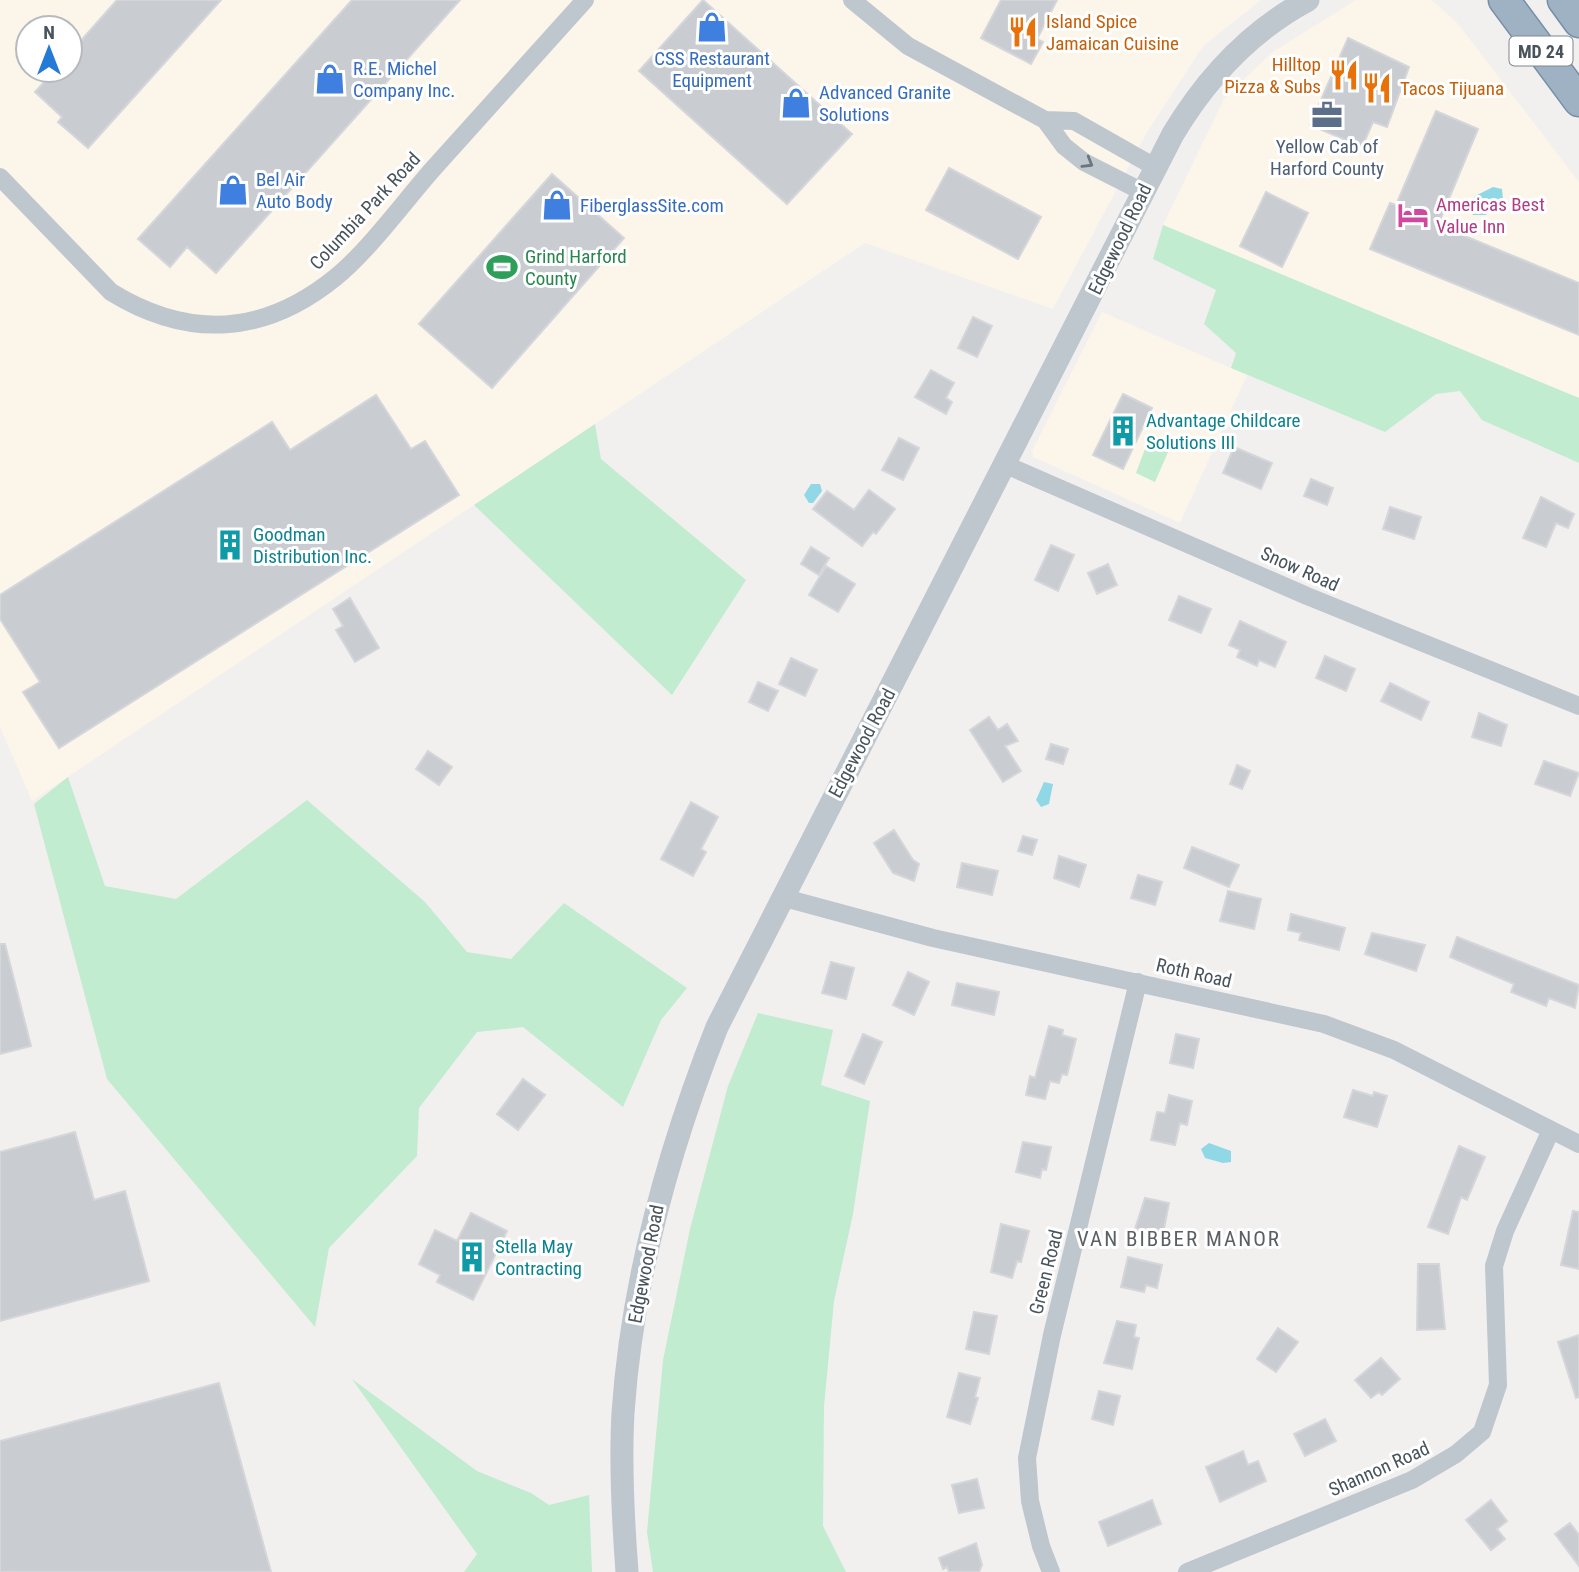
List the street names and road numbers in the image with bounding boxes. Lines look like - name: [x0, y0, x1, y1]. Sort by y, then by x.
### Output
- road number: MD 24: [1510, 36, 1572, 66]
- street label: Columbia Park Road: [305, 148, 425, 274]
- street label: Edgewood Road: [1083, 180, 1157, 298]
- street label: Snow Road: [1257, 542, 1343, 596]
- street label: Edgewood Road: [824, 684, 900, 802]
- street label: Roth Road: [1154, 953, 1234, 993]
- street label: Edgewood Road: [623, 1203, 669, 1325]
- street label: Green Road: [1024, 1227, 1068, 1317]
- street label: Shannon Road: [1325, 1437, 1433, 1501]

